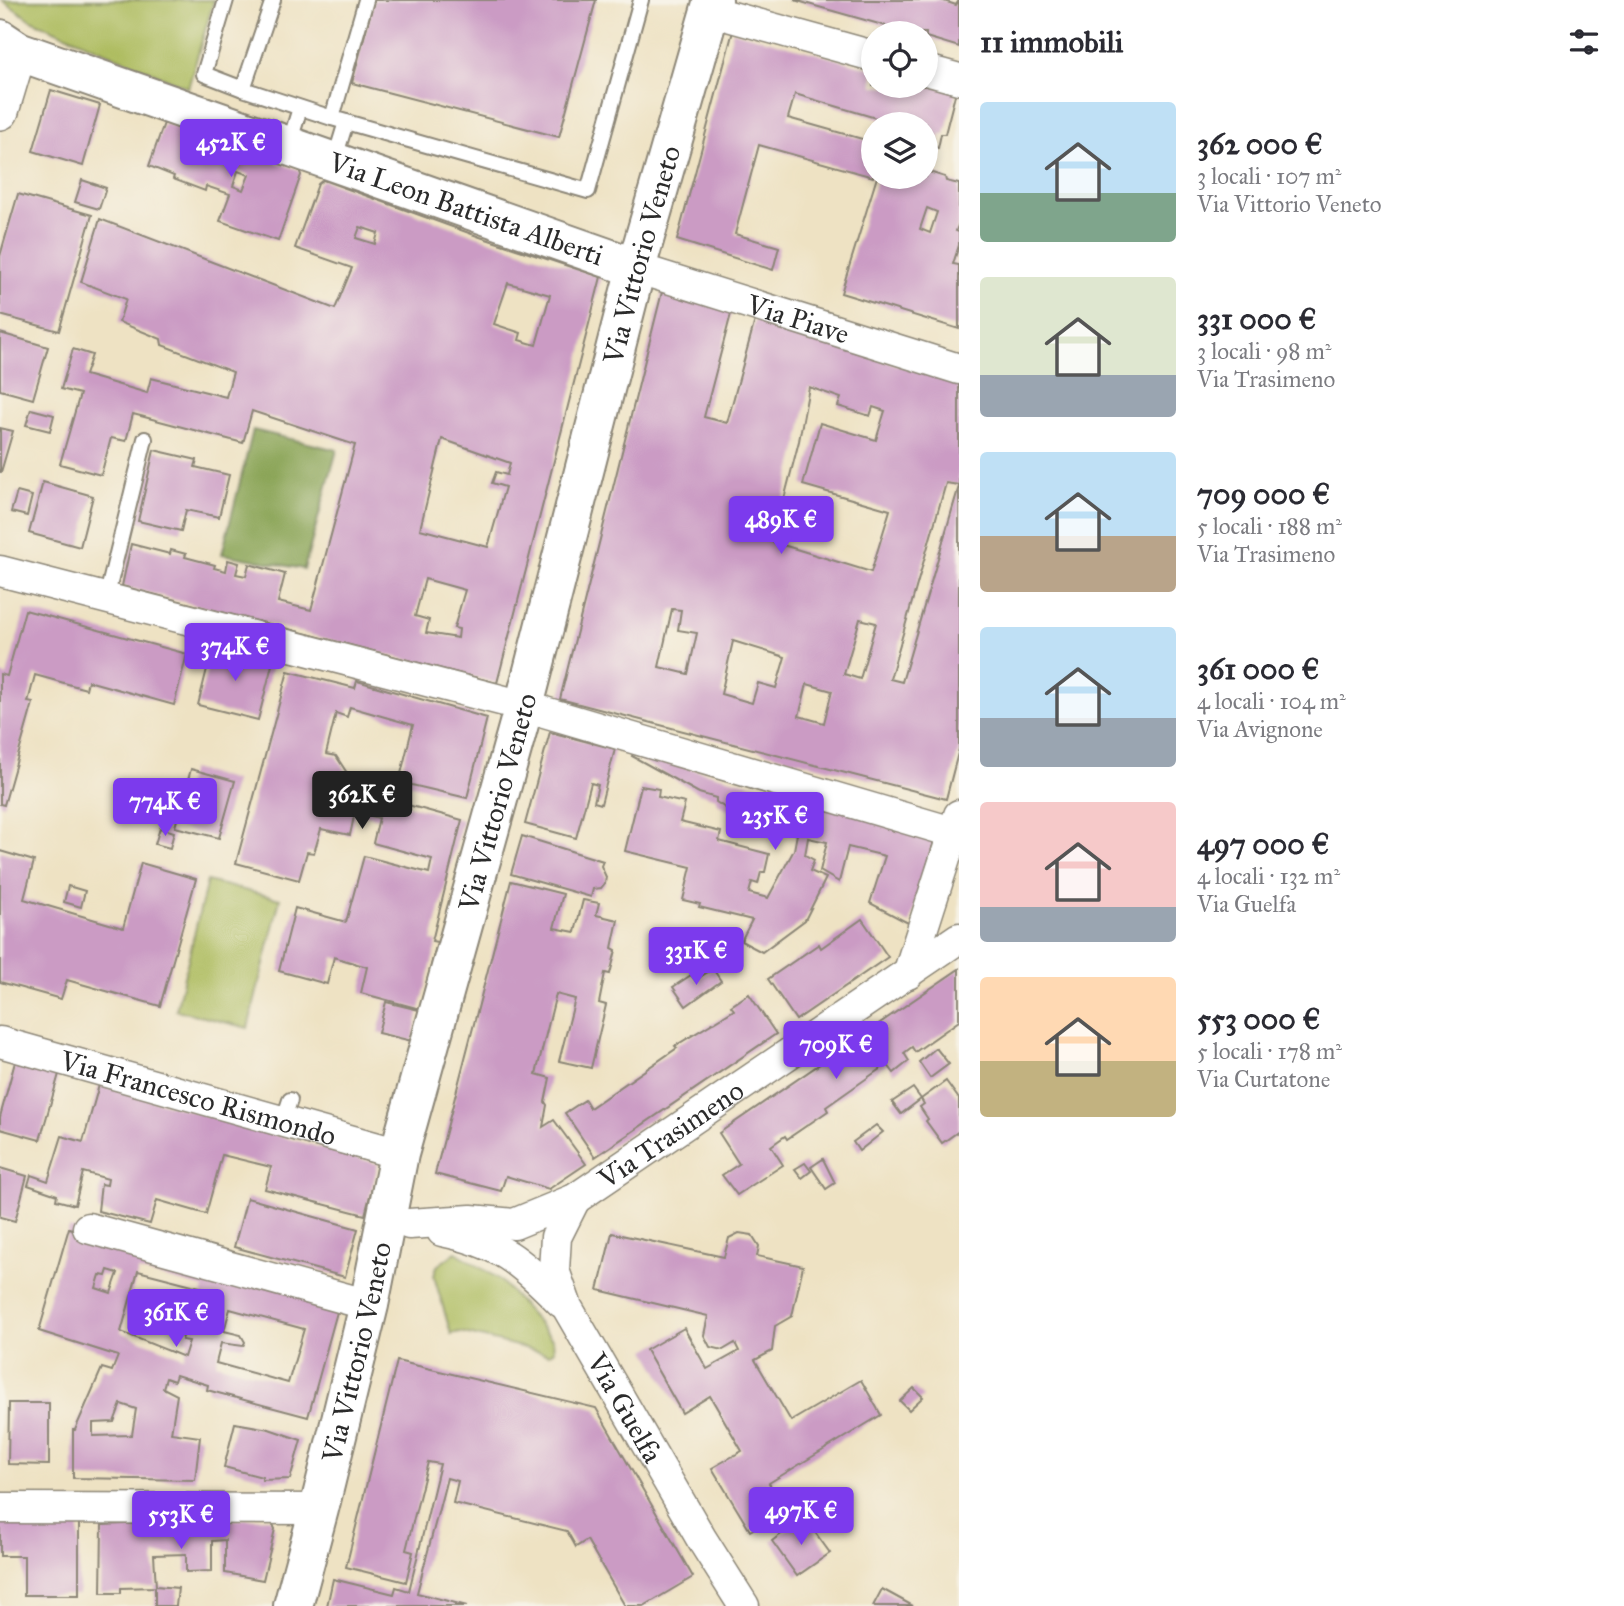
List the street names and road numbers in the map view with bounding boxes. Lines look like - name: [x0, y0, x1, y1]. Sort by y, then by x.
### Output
- street label: Via Vittorio Veneto: [595, 141, 688, 368]
- street label: Via Leon Battista Alberti: [323, 144, 609, 273]
- street label: Via Piave: [742, 287, 853, 352]
- street label: Via Vittorio Veneto: [450, 689, 545, 916]
- street label: Via Francesco Rismondo: [55, 1043, 340, 1154]
- street label: Via Trasimeno: [591, 1073, 750, 1197]
- street label: Via Vittorio Veneto: [314, 1239, 399, 1467]
- street label: Via Guelfa: [579, 1346, 670, 1469]

